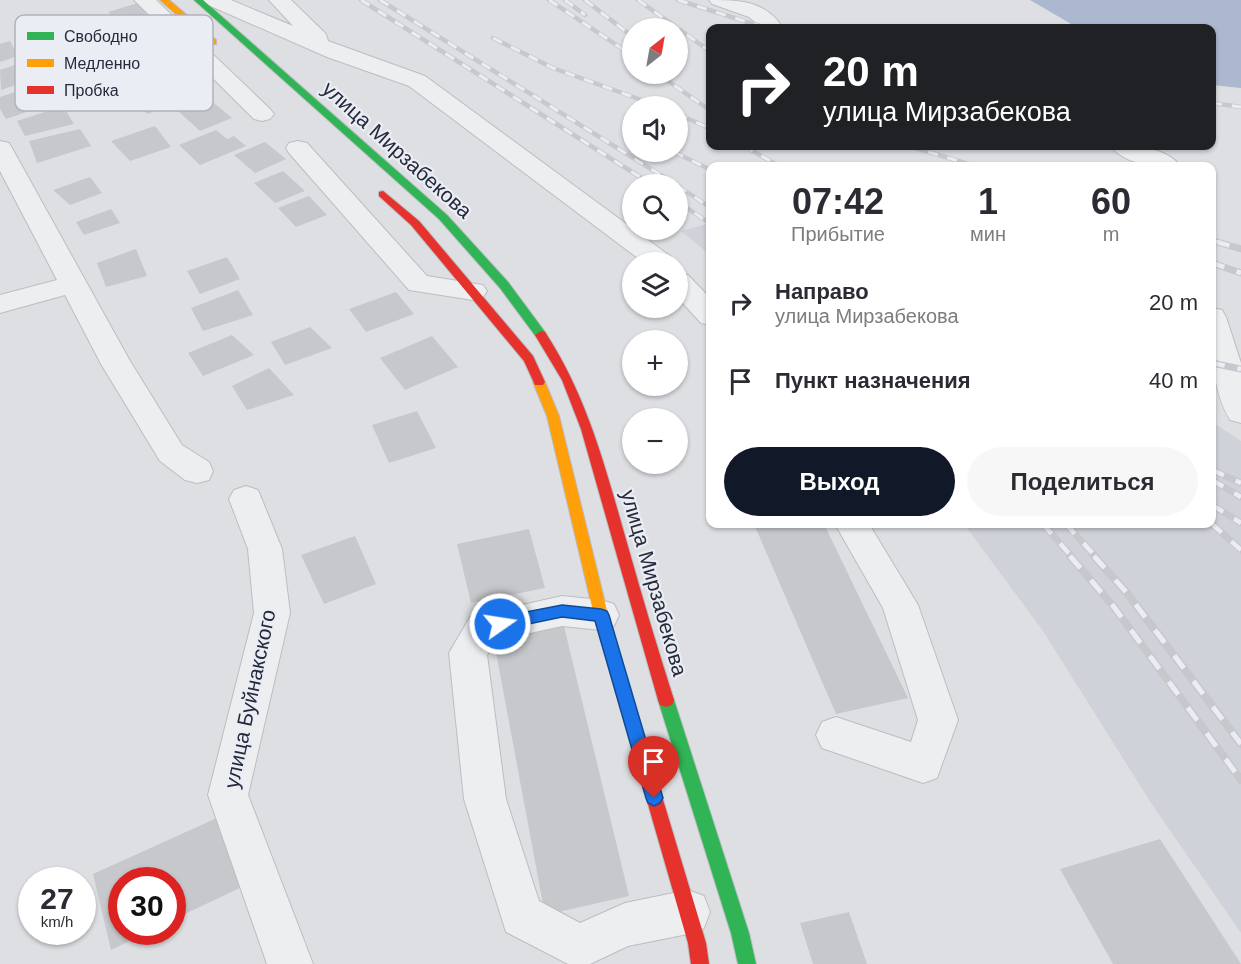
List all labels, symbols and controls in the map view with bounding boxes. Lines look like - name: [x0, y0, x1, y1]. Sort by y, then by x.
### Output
- legend: [15, 15, 213, 111]
- north arrow: [622, 18, 688, 84]
- map controls: [622, 18, 688, 474]
- text: Свободно: [64, 28, 138, 45]
- icon: right: [724, 48, 802, 126]
- text: 20 m: [823, 48, 919, 95]
- text: Медленно: [64, 55, 140, 72]
- street label: улица Мирзабекова: [318, 77, 477, 223]
- text: Пробка: [64, 82, 119, 99]
- button: sound: [622, 96, 688, 162]
- text: улица Мирзабекова: [823, 97, 1071, 127]
- button: search: [622, 174, 688, 240]
- text: 07:42: [792, 181, 884, 222]
- text: 1: [978, 181, 998, 222]
- text: 60: [1091, 181, 1131, 222]
- text: Прибытие: [791, 223, 885, 245]
- text: мин: [970, 223, 1006, 245]
- text: m: [1103, 223, 1119, 245]
- button: layers: [622, 252, 688, 318]
- text: Направо: [775, 279, 869, 304]
- icon: right: [724, 287, 757, 320]
- text: 20 m: [1149, 290, 1198, 315]
- text: улица Мирзабекова: [775, 305, 959, 327]
- button: +: [622, 330, 688, 396]
- icon: arrive: [724, 365, 757, 398]
- text: Пункт назначения: [775, 368, 971, 393]
- text: 40 m: [1149, 368, 1198, 393]
- button: −: [622, 408, 688, 474]
- button: Выход: [724, 447, 955, 516]
- button: Поделиться: [967, 447, 1198, 516]
- street label: улица Мирзабекова: [617, 487, 692, 679]
- position arrow: [468, 592, 532, 656]
- street label: улица Буйнакского: [219, 607, 280, 790]
- pin: [628, 736, 679, 798]
- icon: arrive: [637, 745, 670, 778]
- speed limit sign: 30: [108, 867, 186, 945]
- text: 27: [40, 882, 74, 915]
- text: km/h: [41, 913, 73, 930]

